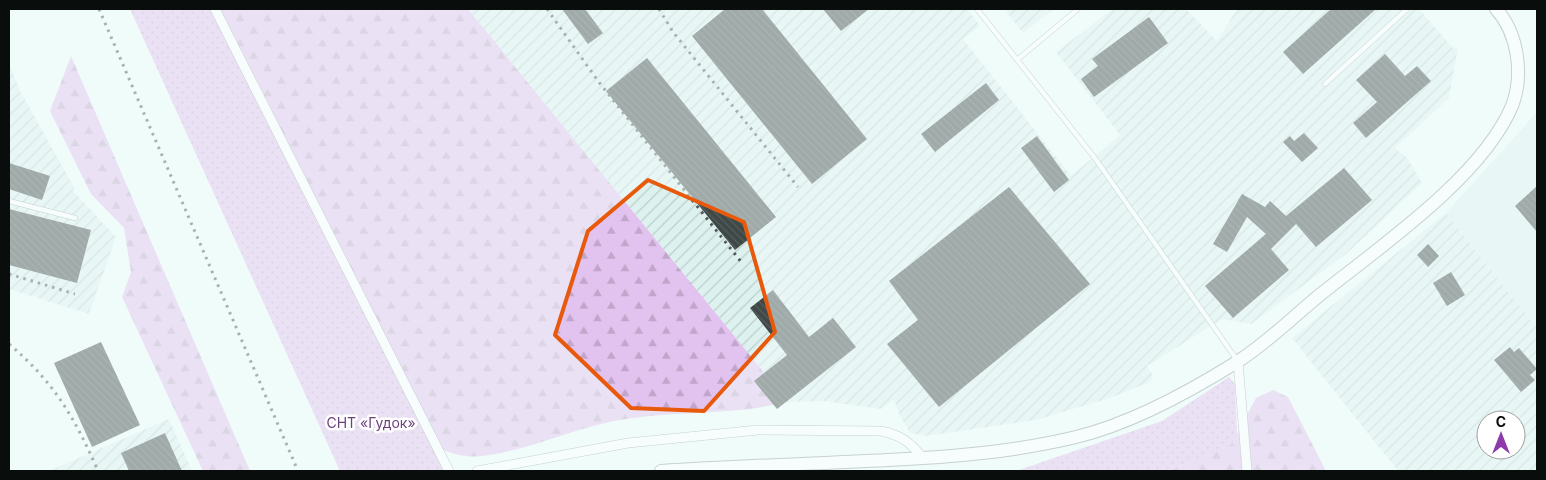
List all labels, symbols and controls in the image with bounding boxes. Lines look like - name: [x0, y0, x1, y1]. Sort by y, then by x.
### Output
- north arrow: [1476, 410, 1526, 460]
- text: С: [1496, 413, 1506, 430]
- park label: СНТ «Гудок»: [326, 414, 416, 431]

